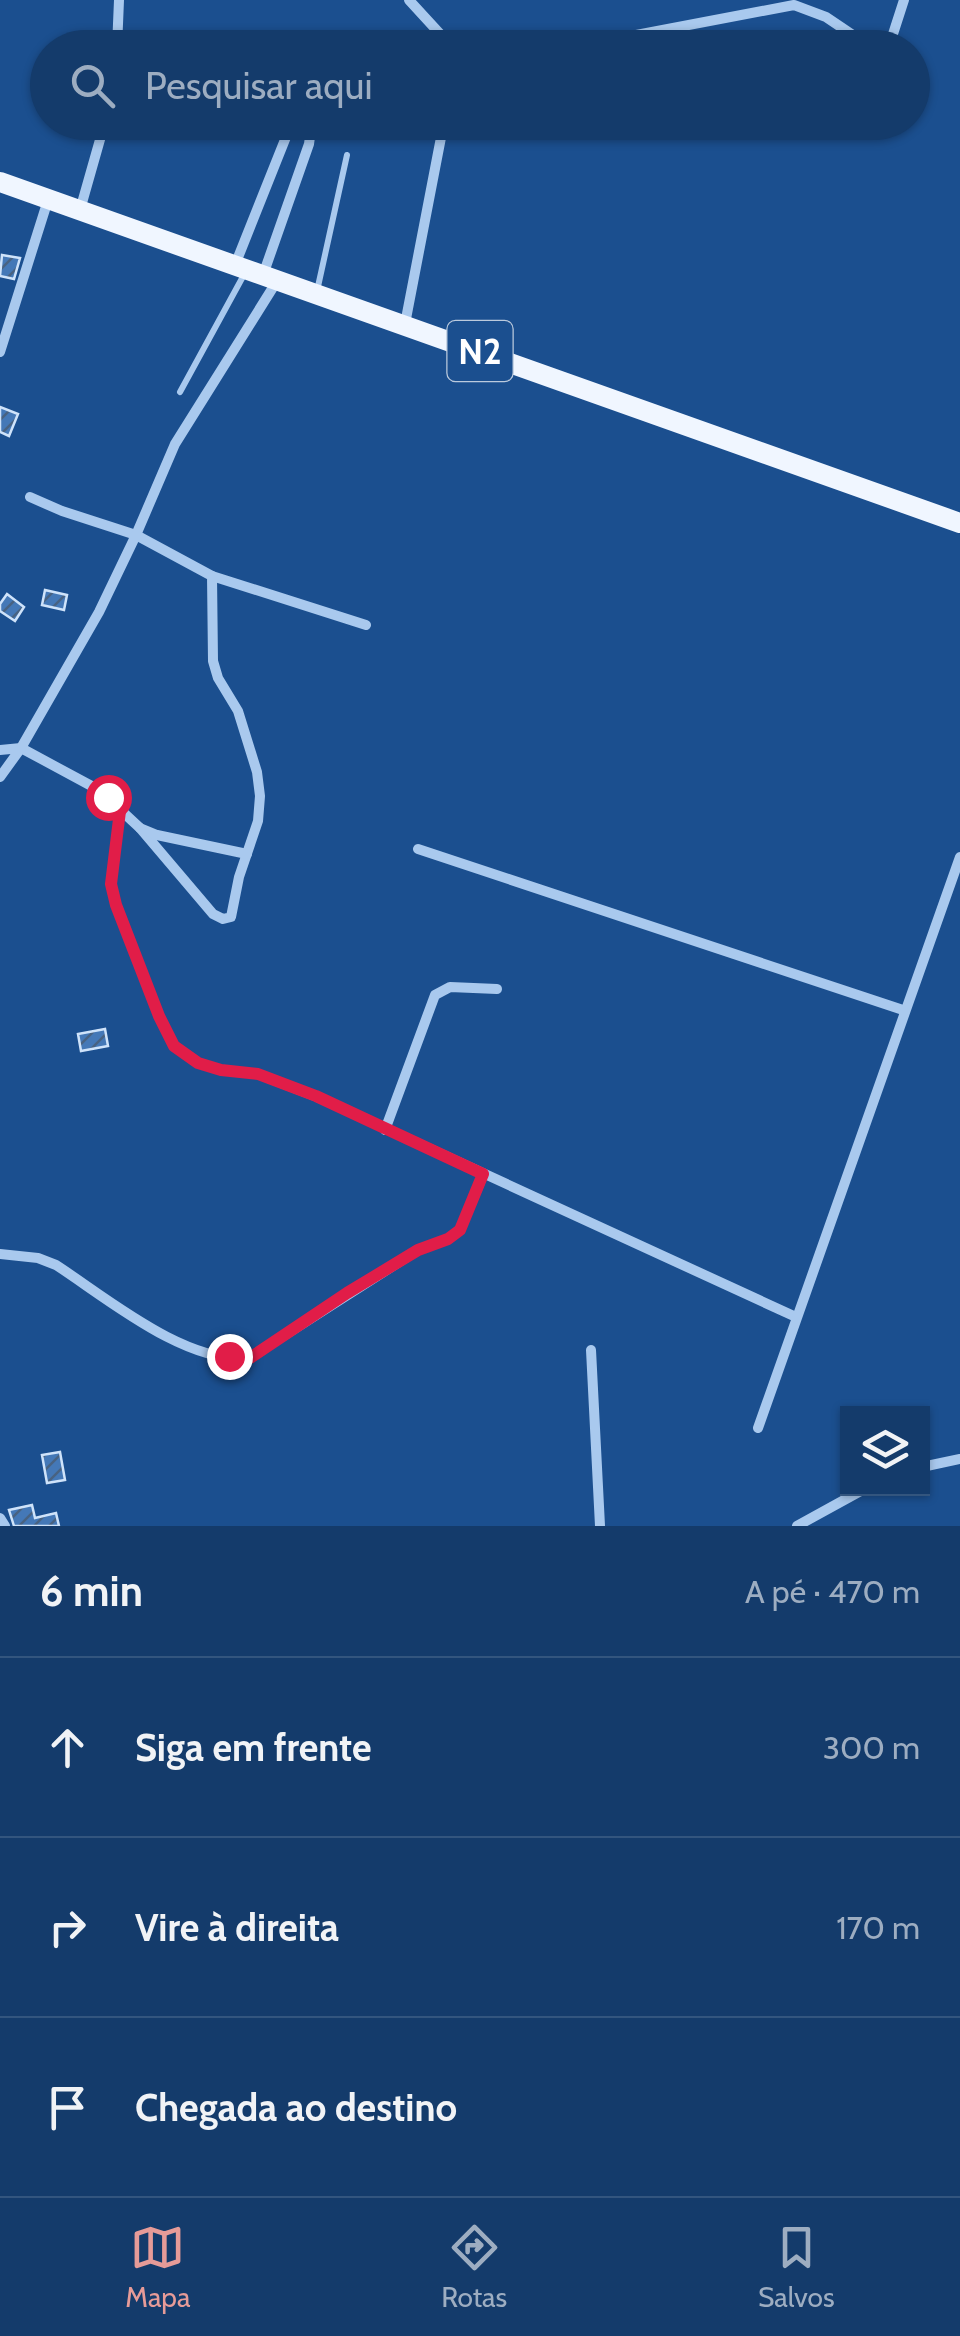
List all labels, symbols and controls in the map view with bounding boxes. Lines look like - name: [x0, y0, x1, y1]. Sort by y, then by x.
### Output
- search box: [30, 30, 930, 140]
- icon: search: [65, 58, 120, 113]
- text: Pesquisar aqui: [145, 62, 372, 109]
- road number: N2: [448, 321, 512, 381]
- route start: [86, 775, 132, 821]
- route end: [207, 1334, 253, 1380]
- map controls: [840, 1406, 930, 1496]
- button: layers: [840, 1406, 930, 1496]
- text: 6 min: [40, 1565, 143, 1617]
- text: A pé · 470 m: [745, 1572, 920, 1611]
- icon: ahead: [40, 1720, 95, 1775]
- text: Siga em frente: [135, 1724, 372, 1771]
- text: 300 m: [823, 1728, 920, 1767]
- icon: right: [40, 1900, 95, 1955]
- text: Vire à direita: [135, 1904, 339, 1951]
- text: 170 m: [836, 1908, 920, 1947]
- icon: arrive: [40, 2080, 95, 2135]
- text: Chegada ao destino: [135, 2084, 457, 2131]
- tab: Mapa: [125, 2220, 190, 2314]
- tab: Rotas: [441, 2220, 507, 2314]
- tab: Salvos: [758, 2220, 835, 2314]

